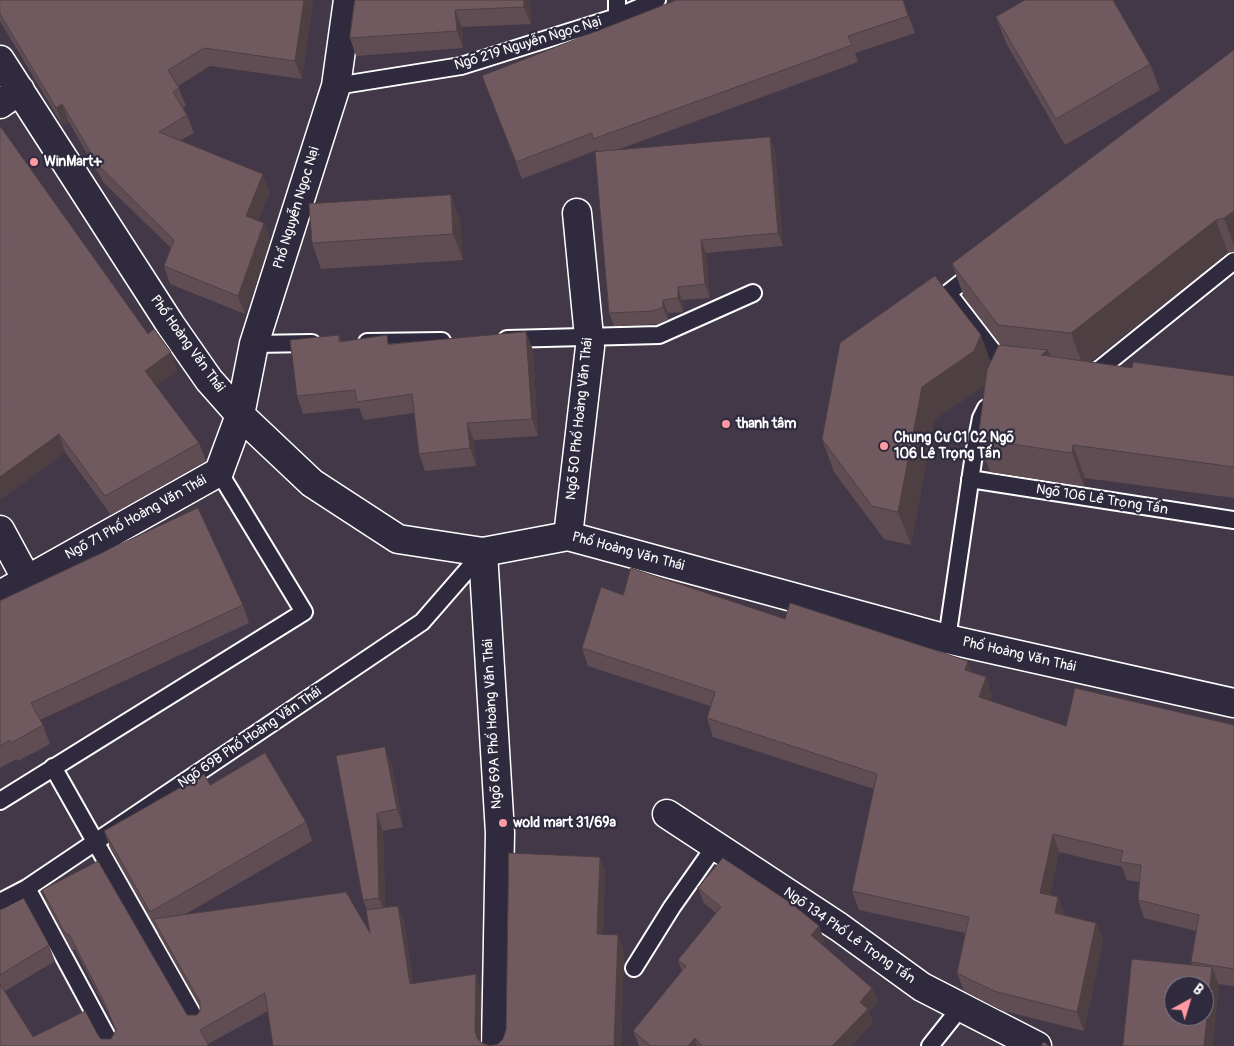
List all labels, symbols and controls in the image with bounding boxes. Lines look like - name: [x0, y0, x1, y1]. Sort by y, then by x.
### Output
- street label: Ngõ 219 Nguyễn Ngọc Nại: [453, 14, 603, 74]
- street label: Phố Nguyễn Ngọc Nại: [270, 145, 324, 271]
- place label: WinMart+: [44, 154, 101, 170]
- marker: WinMart+: [28, 156, 40, 168]
- street label: Phố Hoàng Văn Thái: [146, 292, 228, 396]
- street label: Ngõ 50 Phố Hoàng Văn Thái: [563, 337, 597, 501]
- place label: thanh tâm: [736, 416, 796, 432]
- marker: thanh tâm: [720, 418, 732, 430]
- place label: Chung Cư C1 C2 Ngõ 106 Lê Trọng Tấn: [894, 430, 1014, 462]
- marker: Chung Cư C1 C2 Ngõ 106 Lê Trọng Tấn: [878, 440, 890, 452]
- street label: Ngõ 71 Phố Hoàng Văn Thái: [62, 472, 210, 564]
- street label: Ngõ 106 Lê Trọng Tấn: [1035, 481, 1169, 519]
- street label: Phố Hoàng Văn Thái: [570, 529, 686, 575]
- street label: Phố Hoàng Văn Thái: [961, 634, 1077, 676]
- street label: Ngõ 69A Phố Hoàng Văn Thái: [480, 638, 506, 810]
- street label: Ngõ 69B Phố Hoàng Văn Thái: [175, 684, 325, 792]
- place label: wold mart 31/69a: [513, 815, 616, 831]
- marker: wold mart 31/69a: [497, 817, 509, 829]
- street label: Ngõ 134 Phố Lê Trọng Tấn: [780, 884, 918, 988]
- north arrow: [1164, 976, 1214, 1026]
- text: B: [1190, 981, 1207, 999]

